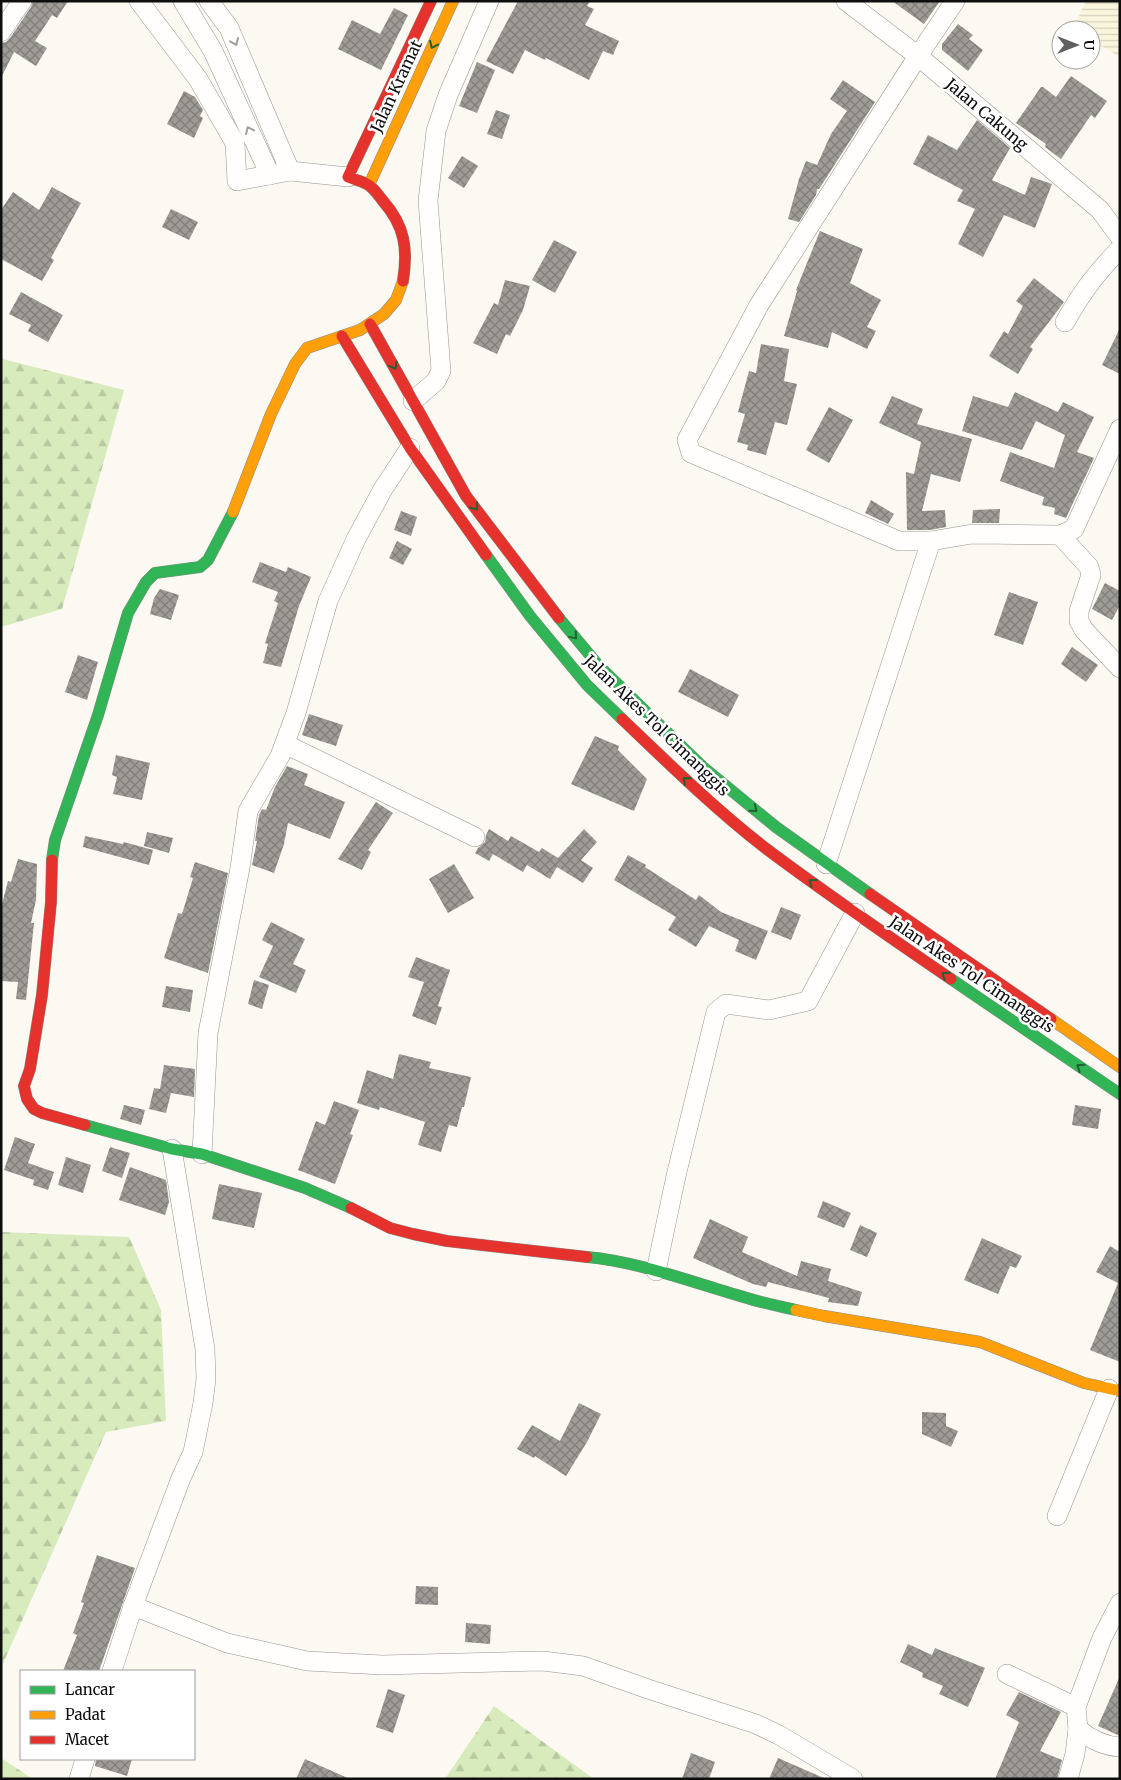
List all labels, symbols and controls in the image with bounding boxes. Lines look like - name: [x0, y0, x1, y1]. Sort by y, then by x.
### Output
- north arrow: [1051, 20, 1101, 70]
- street label: Jalan Kramat: [365, 36, 426, 136]
- one-way arrow: [228, 37, 239, 46]
- one-way arrow: [429, 40, 439, 49]
- text: U: [1080, 40, 1098, 51]
- street label: Jalan Cakung: [941, 73, 1032, 154]
- one-way arrow: [245, 126, 256, 135]
- one-way arrow: [387, 361, 397, 370]
- one-way arrow: [469, 501, 477, 510]
- one-way arrow: [568, 630, 576, 639]
- street label: Jalan Akes Tol Cimanggis: [579, 649, 734, 800]
- one-way arrow: [682, 777, 691, 786]
- one-way arrow: [748, 803, 757, 812]
- one-way arrow: [808, 879, 818, 888]
- street label: Jalan Akes Tol Cimanggis: [885, 911, 1058, 1037]
- one-way arrow: [942, 972, 951, 981]
- one-way arrow: [1076, 1064, 1085, 1073]
- legend: [20, 1670, 195, 1760]
- text: Lancar: [65, 1680, 115, 1699]
- text: Padat: [65, 1705, 106, 1724]
- text: Macet: [65, 1730, 109, 1749]

